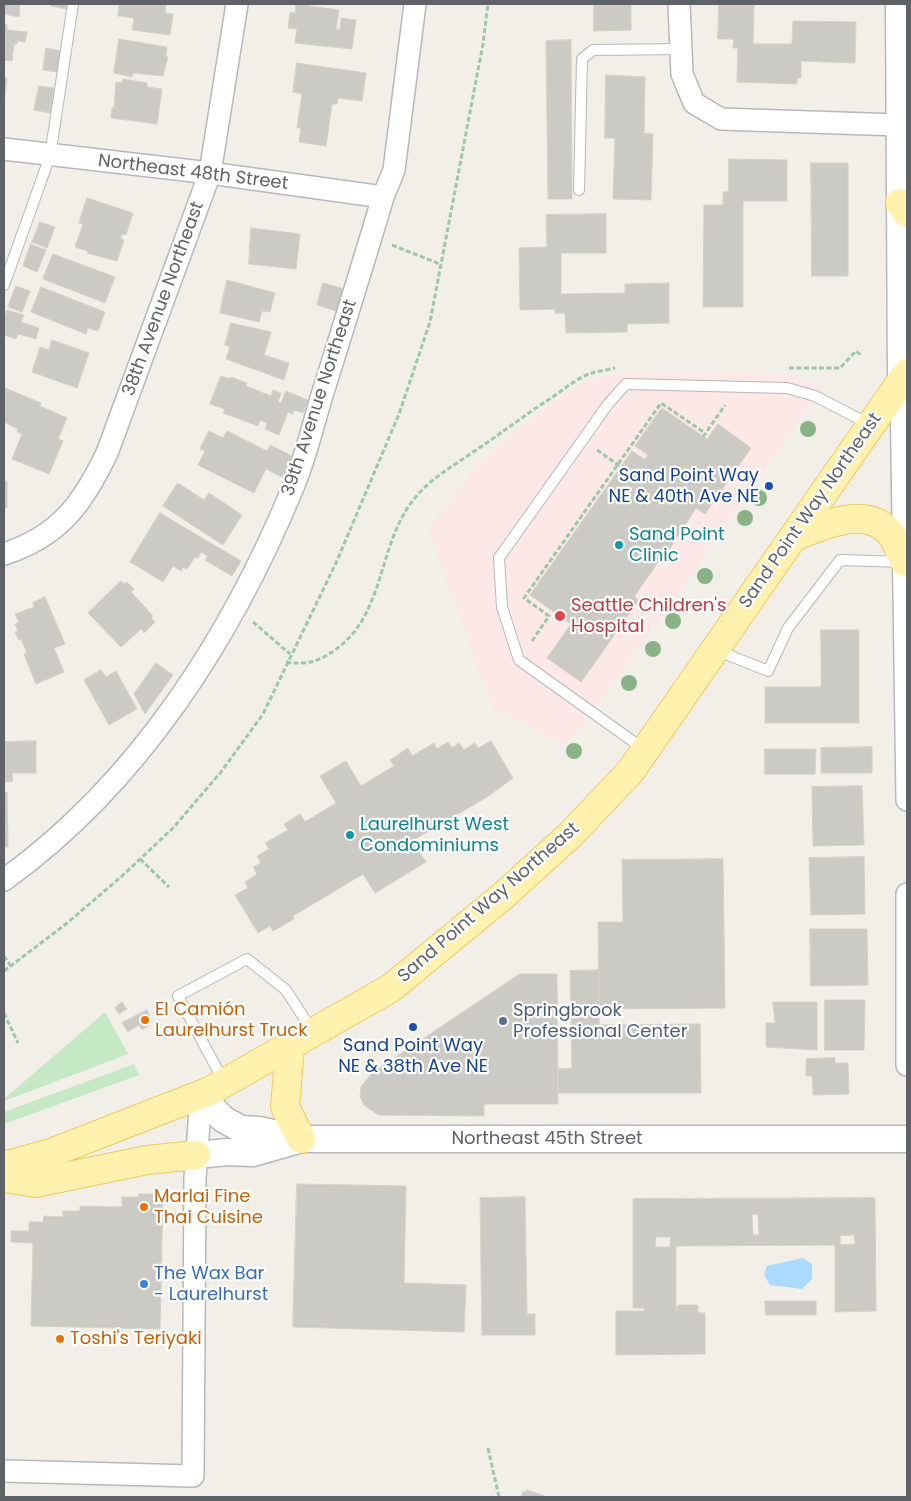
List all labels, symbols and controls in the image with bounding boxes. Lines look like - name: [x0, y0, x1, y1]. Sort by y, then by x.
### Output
- street label: Northeast 48th Street: [97, 151, 289, 195]
- street label: 38th Avenue Northeast: [119, 199, 209, 399]
- street label: 39th Avenue Northeast: [278, 297, 362, 499]
- street label: Sand Point Way Northeast: [735, 409, 887, 613]
- place label: Sand Point Way NE & 40th Ave NE: [609, 465, 759, 508]
- marker: Sand Point Way NE & 40th Ave NE: [763, 480, 775, 492]
- place label: Sand Point Clinic: [629, 524, 725, 566]
- marker: Sand Point Clinic: [613, 539, 625, 551]
- place label: Seattle Children's Hospital: [571, 595, 726, 638]
- marker: Seattle Children's Hospital: [553, 609, 567, 623]
- place label: Laurelhurst West Condominiums: [360, 814, 509, 856]
- street label: Sand Point Way Northeast: [394, 818, 584, 988]
- marker: Laurelhurst West Condominiums: [344, 829, 356, 841]
- place label: El Camión Laurelhurst Truck: [155, 999, 307, 1042]
- place label: Springbrook Professional Center: [513, 1000, 687, 1042]
- marker: El Camión Laurelhurst Truck: [139, 1014, 151, 1026]
- marker: Springbrook Professional Center: [497, 1015, 509, 1027]
- marker: Sand Point Way NE & 38th Ave NE: [407, 1021, 419, 1033]
- place label: Sand Point Way NE & 38th Ave NE: [338, 1035, 488, 1078]
- street label: Northeast 45th Street: [451, 1128, 643, 1150]
- place label: Marlai Fine Thai Cuisine: [154, 1186, 263, 1228]
- marker: Marlai Fine Thai Cuisine: [138, 1201, 150, 1213]
- place label: The Wax Bar - Laurelhurst: [154, 1263, 268, 1306]
- marker: The Wax Bar - Laurelhurst: [138, 1278, 150, 1290]
- place label: Toshi's Teriyaki: [70, 1328, 202, 1350]
- marker: Toshi's Teriyaki: [54, 1333, 66, 1345]

